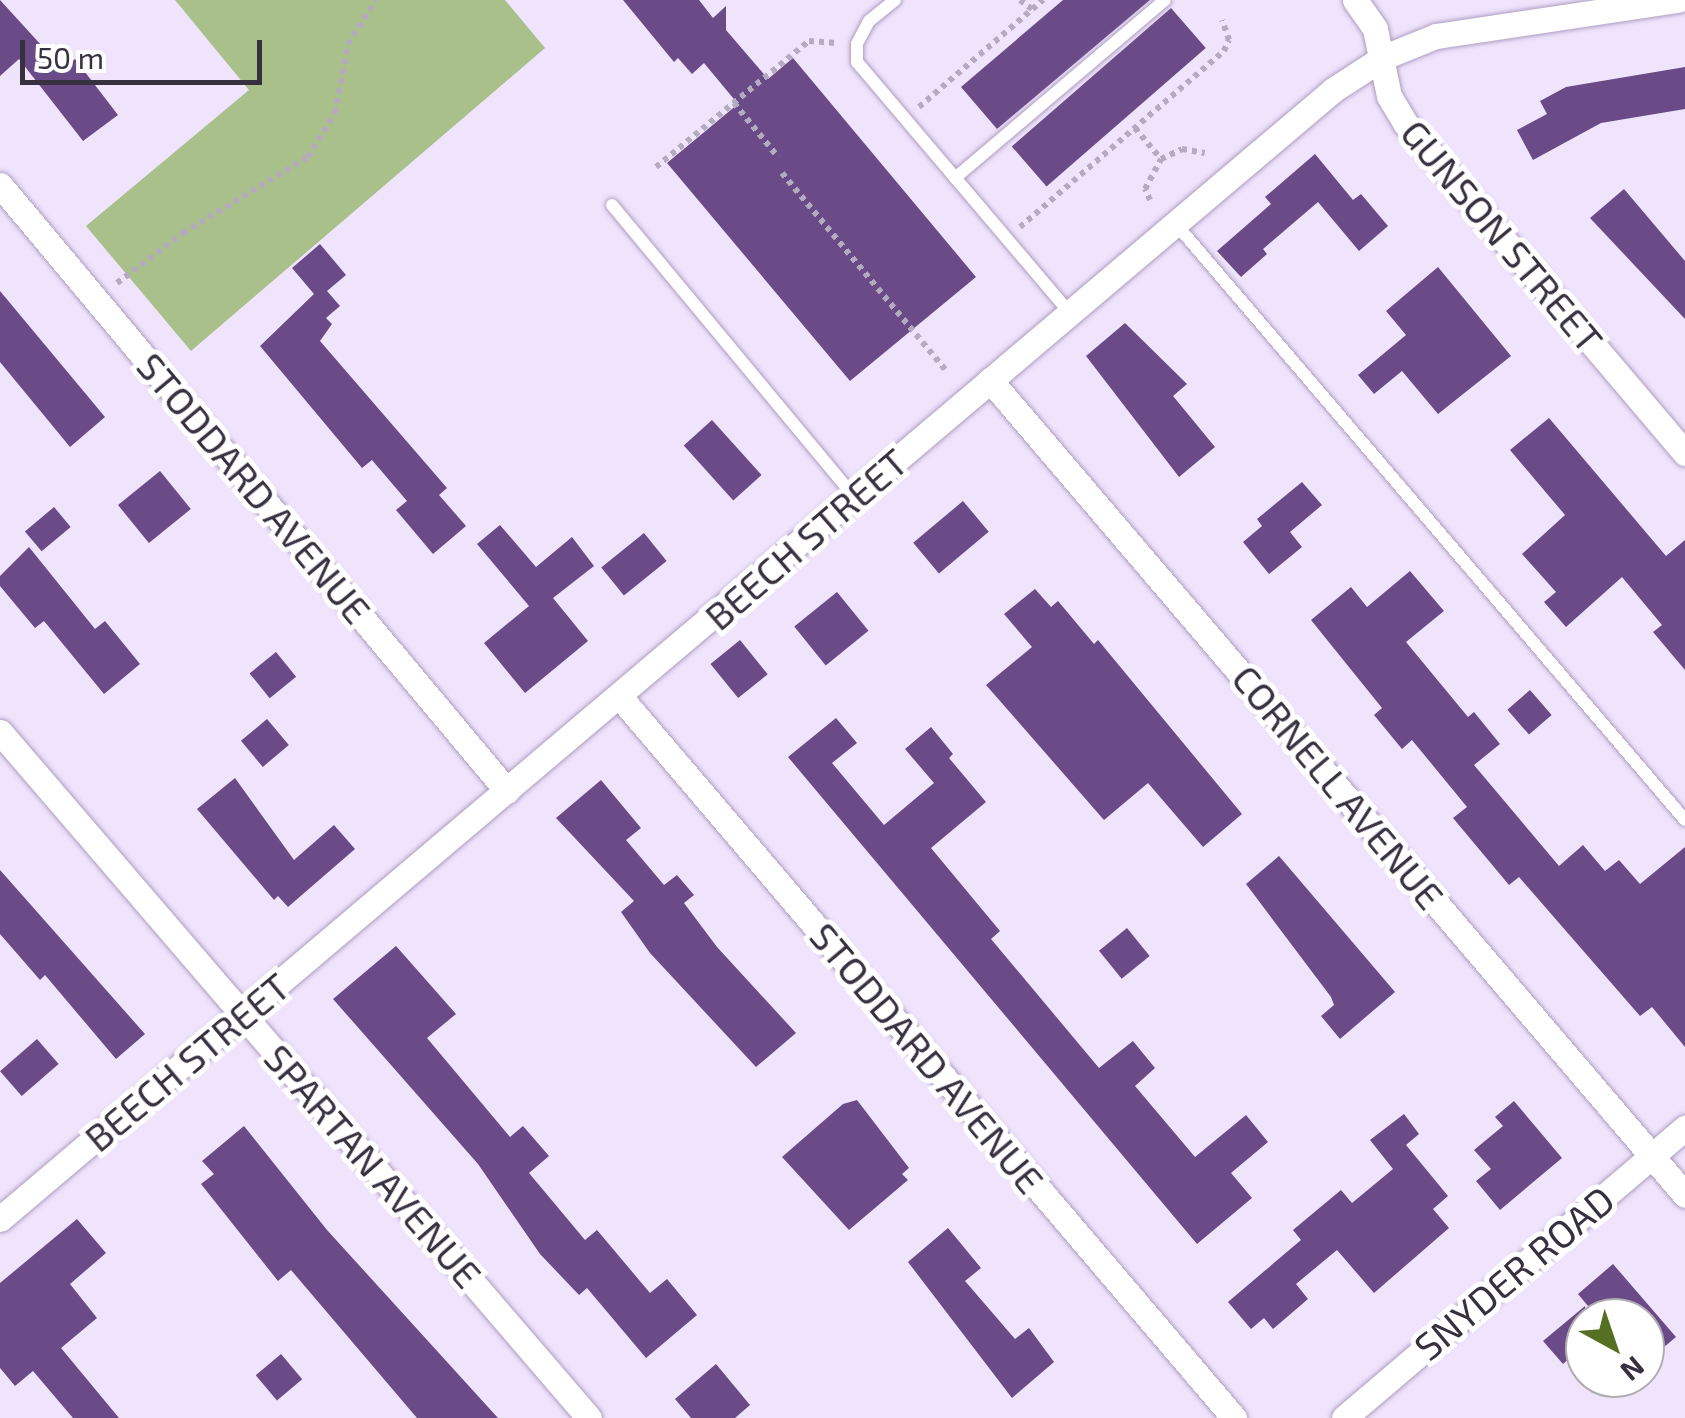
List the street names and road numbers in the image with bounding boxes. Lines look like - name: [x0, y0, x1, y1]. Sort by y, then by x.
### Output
- street label: GUNSON STREET: [1392, 110, 1612, 362]
- street label: STODDARD AVENUE: [127, 343, 381, 633]
- street label: BEECH STREET: [696, 439, 916, 639]
- street label: CORNELL AVENUE: [1222, 655, 1454, 919]
- street label: STODDARD AVENUE: [800, 913, 1054, 1203]
- street label: BEECH STREET: [75, 963, 299, 1161]
- street label: SPARTAN AVENUE: [255, 1035, 491, 1297]
- street label: SNYDER ROAD: [1405, 1177, 1623, 1369]

